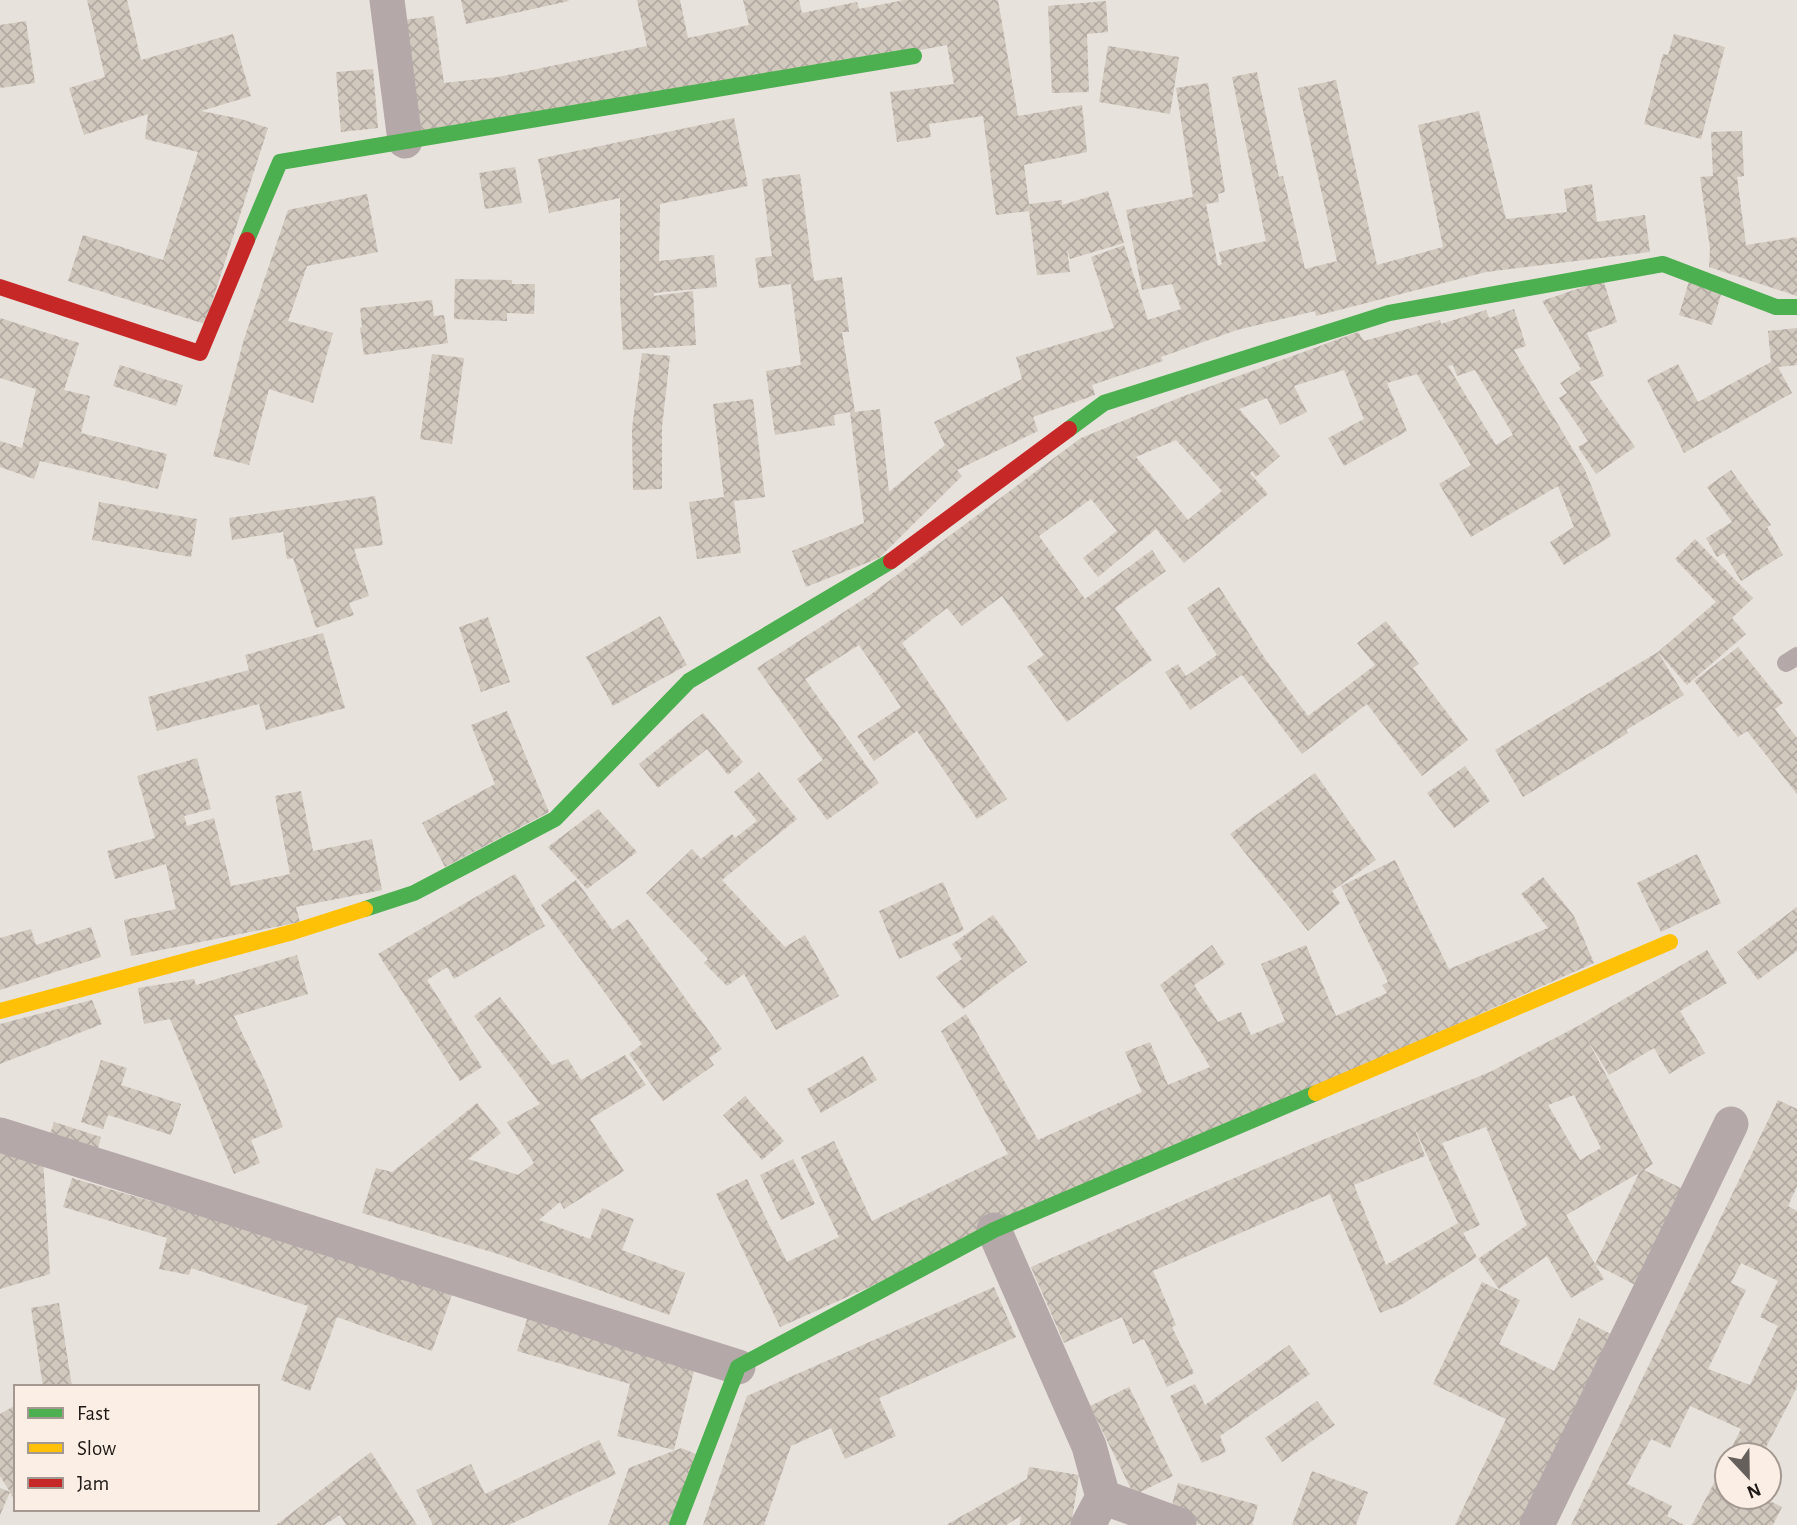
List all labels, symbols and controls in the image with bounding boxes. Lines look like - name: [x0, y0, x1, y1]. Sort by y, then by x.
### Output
- legend: [14, 1385, 259, 1511]
- text: Fast: [77, 1403, 110, 1424]
- text: Slow: [77, 1438, 116, 1459]
- north arrow: [1713, 1441, 1783, 1511]
- text: Jam: [77, 1473, 109, 1494]
- text: N: [1744, 1479, 1763, 1502]

